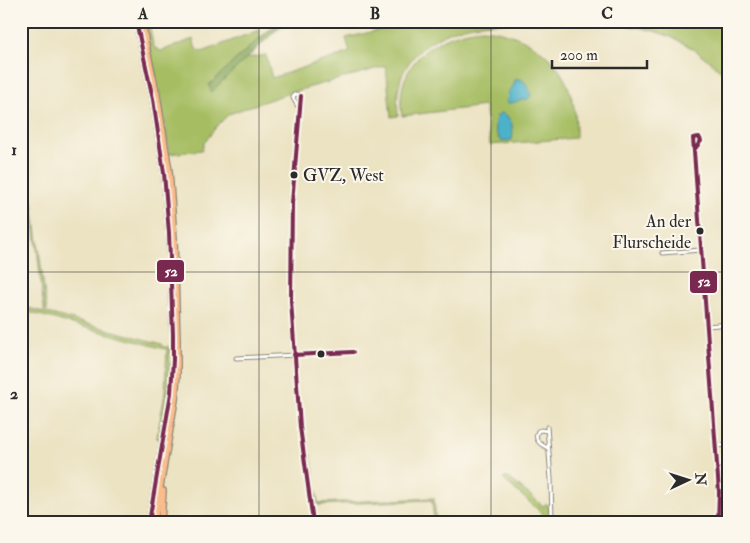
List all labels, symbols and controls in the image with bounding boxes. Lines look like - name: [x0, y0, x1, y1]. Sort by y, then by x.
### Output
- text: A: [137, 4, 149, 24]
- text: B: [370, 4, 380, 24]
- text: C: [601, 4, 613, 24]
- scale bar: [552, 38, 648, 70]
- text: 200 m: [560, 46, 598, 65]
- text: 1: [11, 140, 17, 160]
- place label: GVZ, West: [303, 165, 384, 186]
- marker: GVZ, West: [289, 170, 299, 180]
- place label: An der Flurscheide: [612, 211, 692, 253]
- marker: An der Flurscheide: [695, 226, 705, 236]
- line badge: 52: [156, 259, 185, 283]
- text: 52: [164, 263, 178, 280]
- line badge: 52: [689, 270, 718, 294]
- text: 52: [697, 273, 711, 290]
- unlabelled marker: [316, 349, 326, 359]
- text: 2: [10, 384, 18, 404]
- north arrow: [662, 456, 712, 506]
- text: N: [691, 471, 709, 486]

